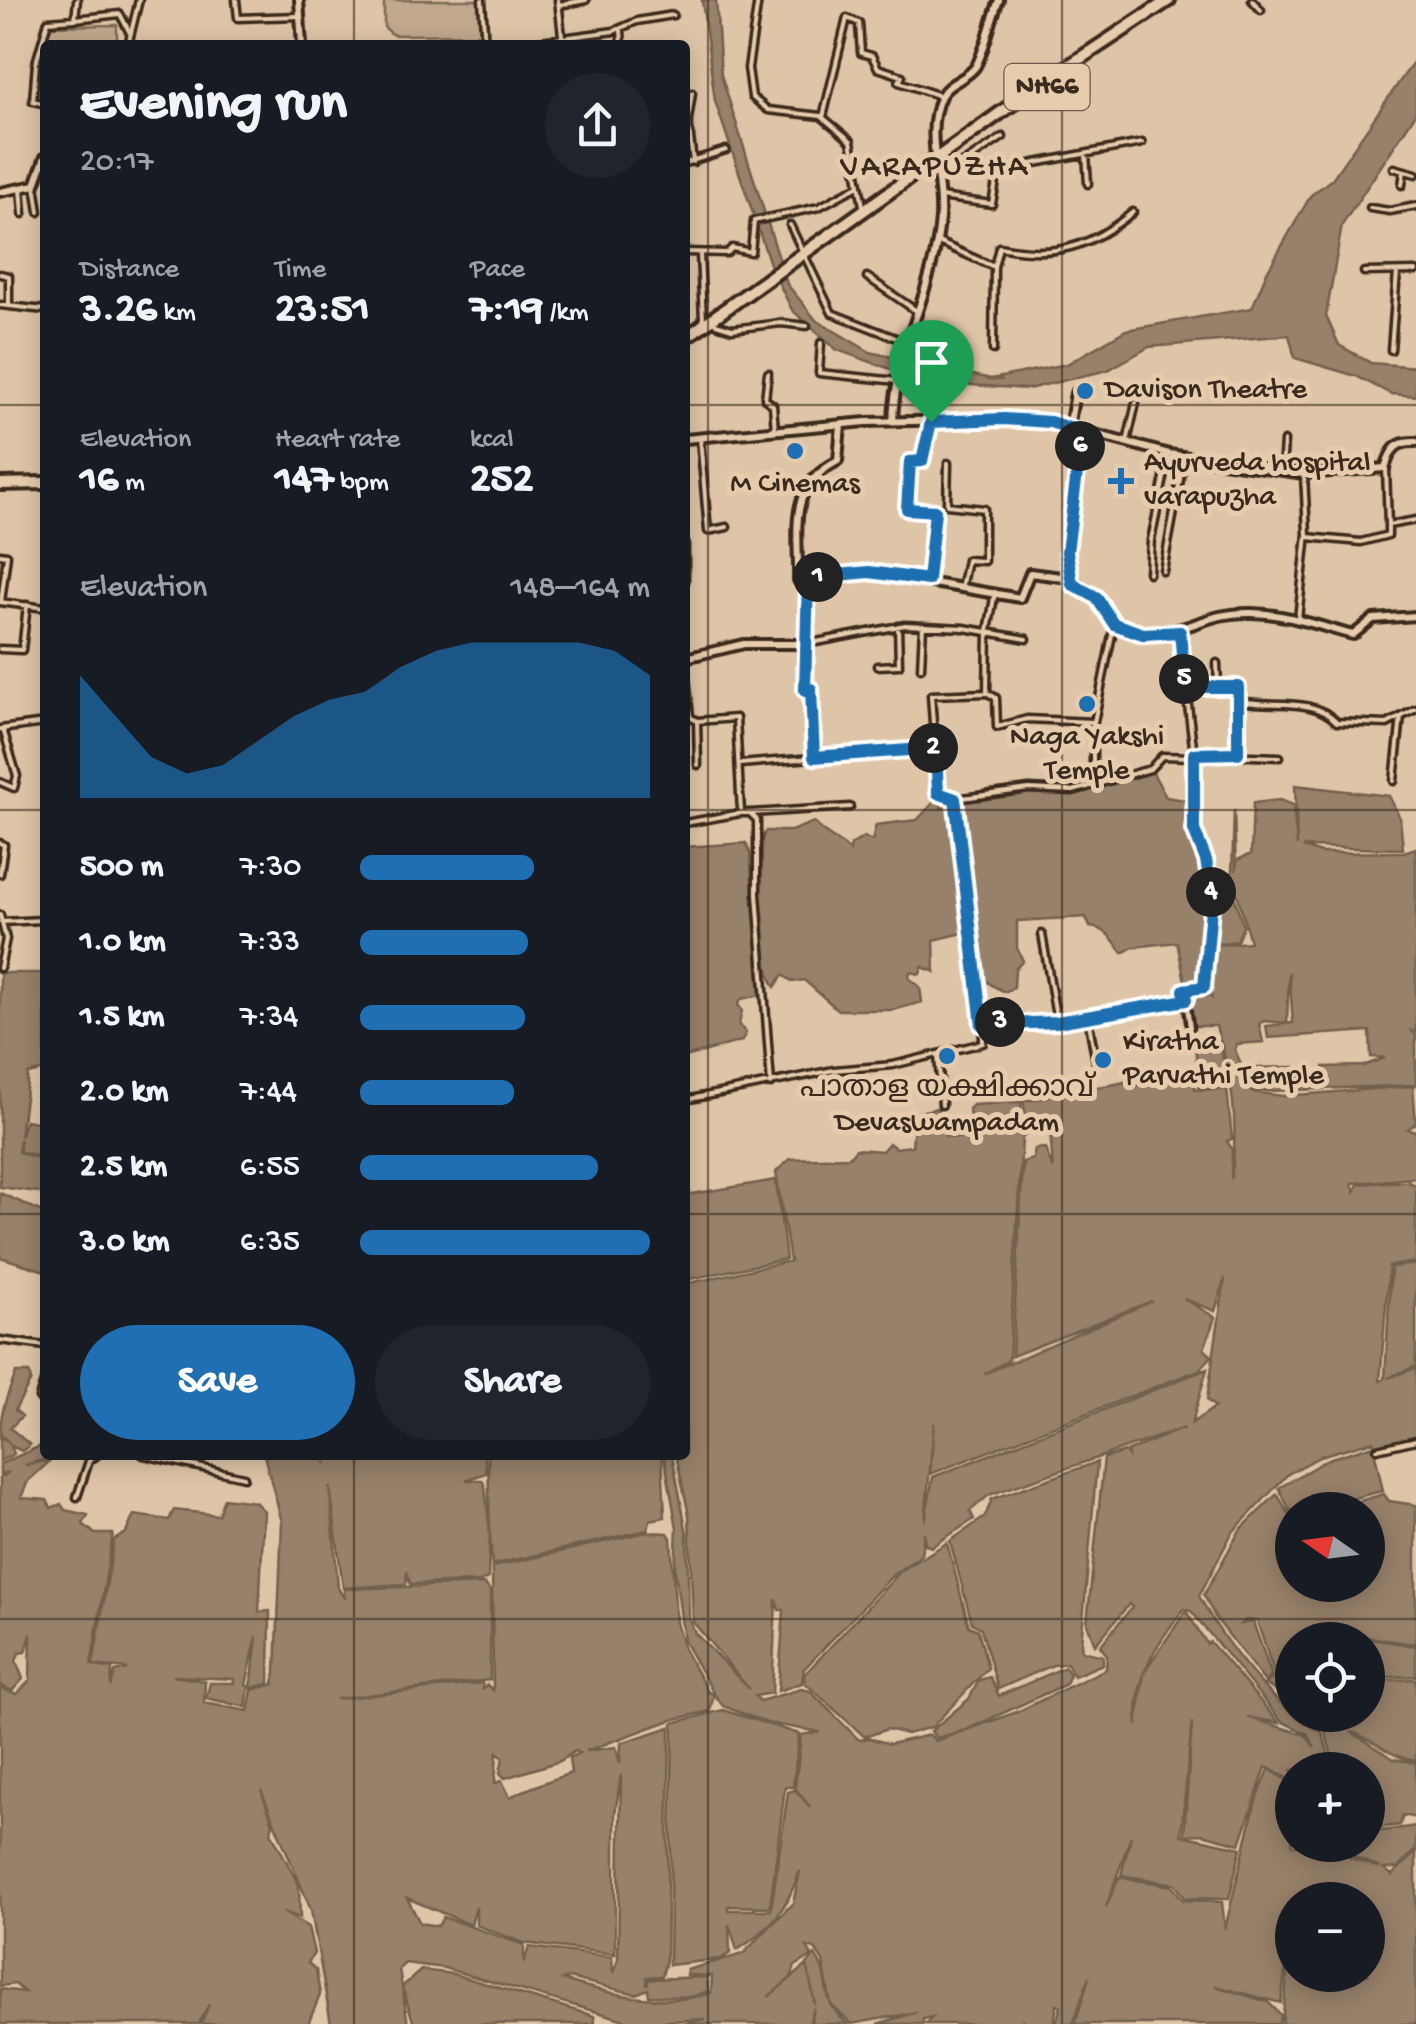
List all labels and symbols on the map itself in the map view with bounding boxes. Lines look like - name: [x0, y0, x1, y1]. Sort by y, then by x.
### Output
- road number: NH66: [1004, 64, 1090, 110]
- district label: VARAPUZHA: [840, 149, 1029, 187]
- pin: [889, 320, 974, 423]
- place label: Davison Theatre: [1103, 374, 1308, 409]
- marker: Davison Theatre: [1074, 380, 1096, 402]
- pin: 6: [1055, 421, 1105, 471]
- marker: M Cinemas: [784, 440, 806, 462]
- place label: Ayurveda hospital varapuzha: [1144, 447, 1371, 516]
- place label: M Cinemas: [730, 468, 861, 503]
- marker: Ayurveda hospital varapuzha: [1108, 468, 1134, 494]
- pin: 1: [793, 552, 843, 602]
- pin: 5: [1159, 654, 1209, 704]
- marker: Naga Yakshi Temple: [1076, 693, 1098, 715]
- place label: Naga Yakshi Temple: [1010, 721, 1164, 790]
- pin: 2: [908, 723, 958, 773]
- pin: 4: [1186, 867, 1236, 917]
- pin: 3: [975, 997, 1025, 1047]
- place label: Kiratha Parvathi Temple: [1122, 1026, 1324, 1095]
- marker: പാതാള യക്ഷിക്കാവ് Devaswampadam: [936, 1045, 958, 1067]
- marker: Kiratha Parvathi Temple: [1092, 1049, 1114, 1071]
- place label: പാതാള യക്ഷിക്കാവ് Devaswampadam: [800, 1070, 1097, 1142]
- north arrow: [1275, 1492, 1385, 1602]

